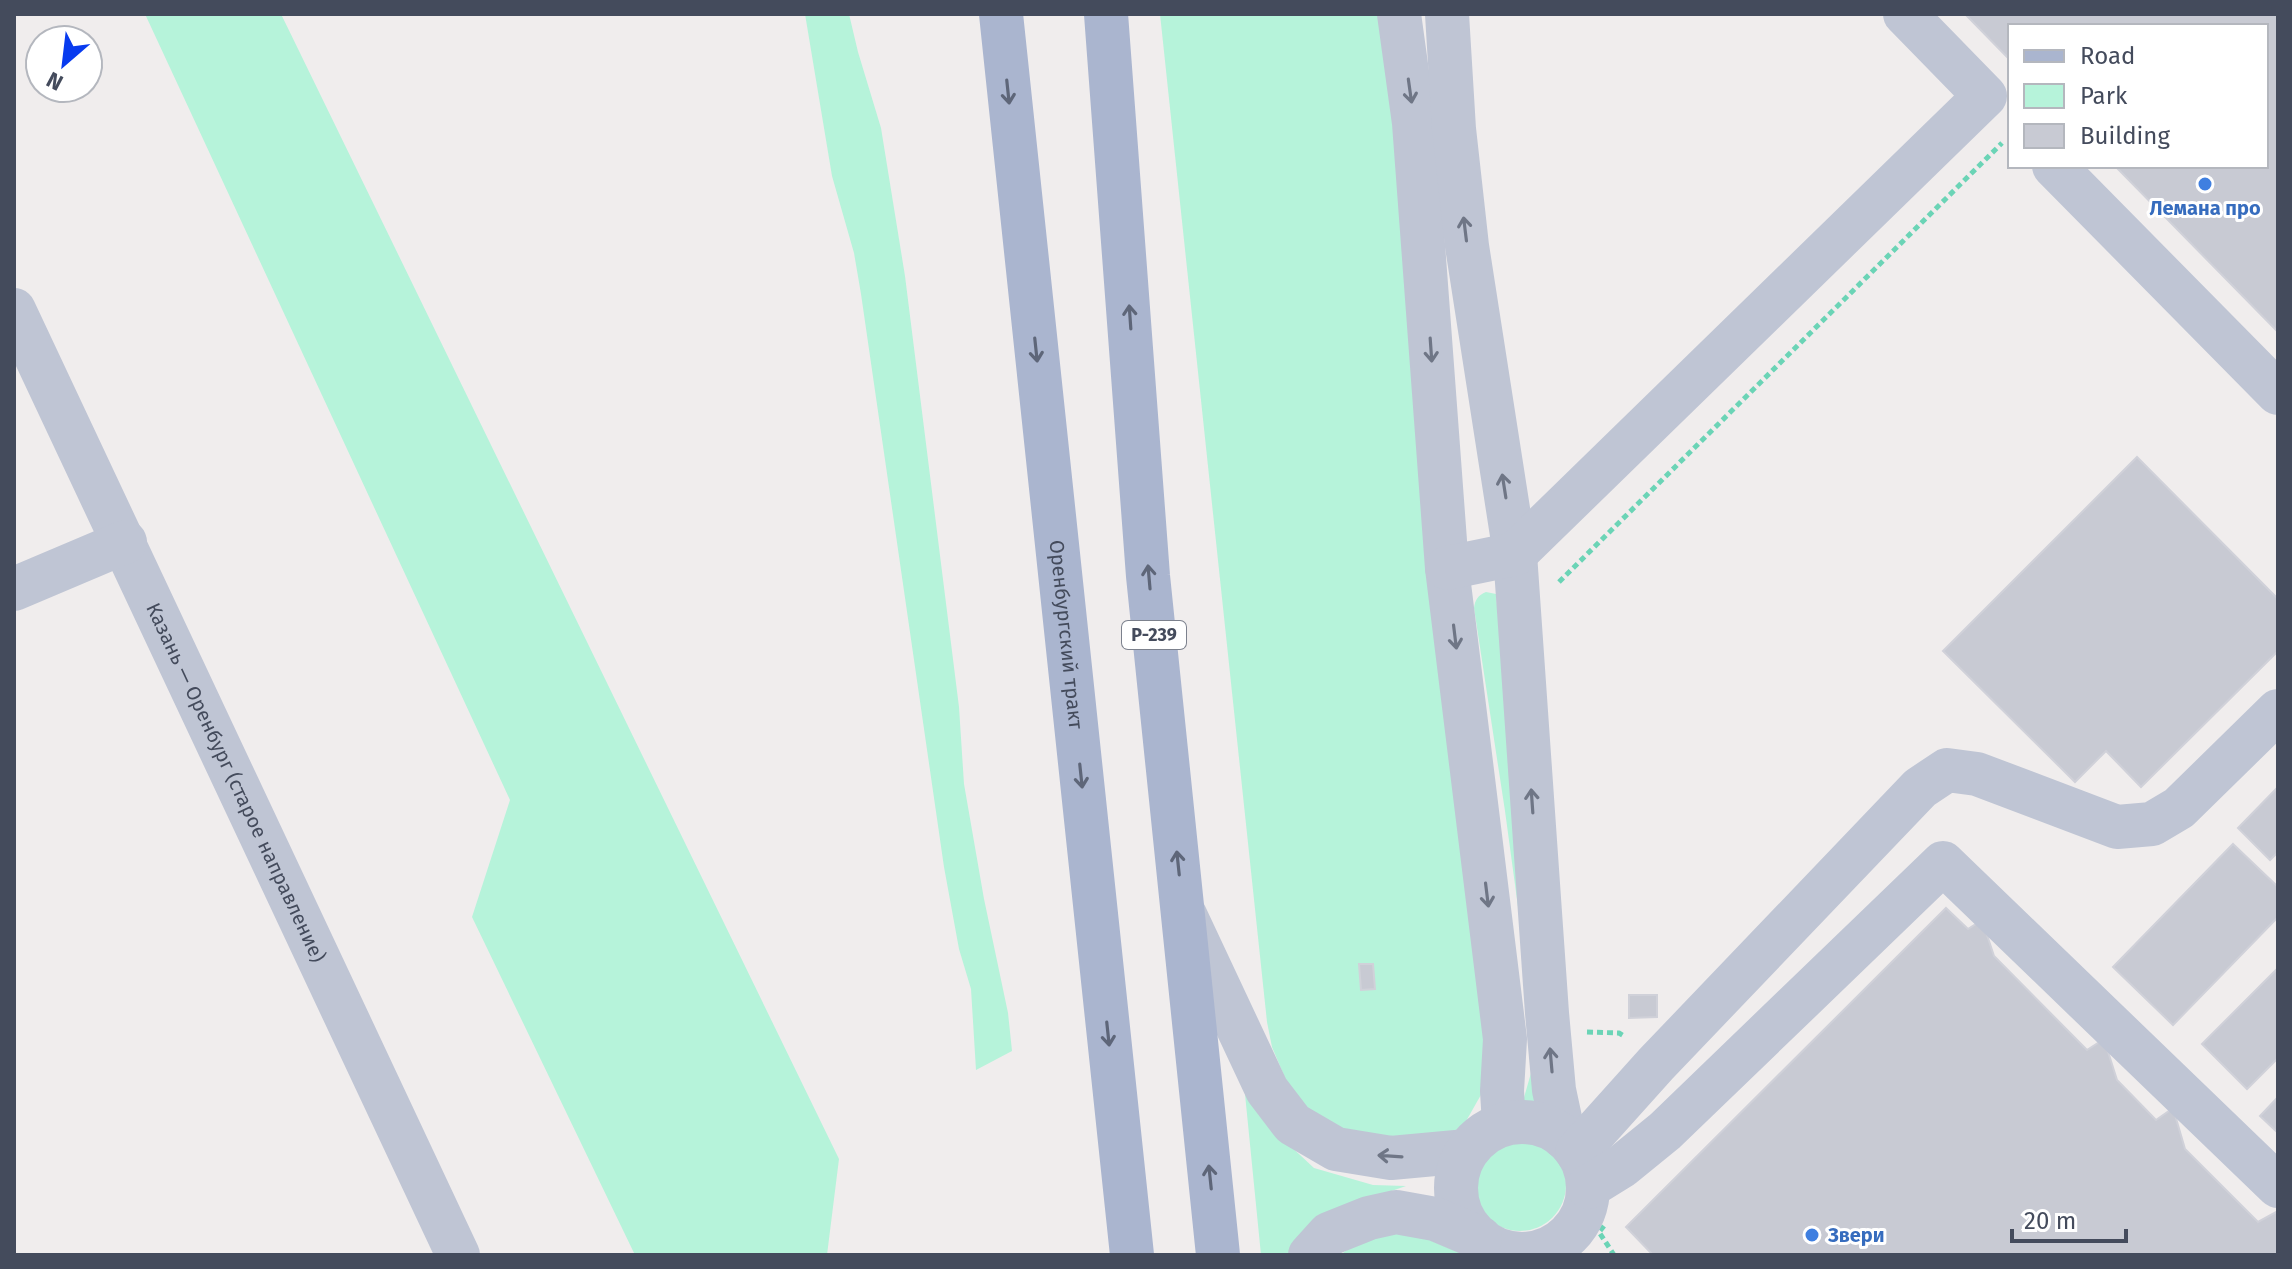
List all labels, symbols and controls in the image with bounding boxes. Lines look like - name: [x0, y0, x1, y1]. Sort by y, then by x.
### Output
- north arrow: [24, 24, 104, 104]
- legend: [2008, 24, 2268, 168]
- text: Road: [2080, 42, 2135, 70]
- text: N: [42, 66, 68, 97]
- one-way arrow: [1001, 78, 1016, 105]
- one-way arrow: [1403, 78, 1418, 103]
- text: Park: [2080, 82, 2128, 110]
- text: Building: [2080, 122, 2170, 150]
- marker: Лемана про: [2196, 175, 2214, 193]
- place label: Лемана про: [2149, 196, 2261, 220]
- one-way arrow: [1458, 216, 1473, 243]
- one-way arrow: [1122, 304, 1137, 331]
- one-way arrow: [1028, 336, 1043, 363]
- one-way arrow: [1424, 336, 1439, 363]
- one-way arrow: [1496, 474, 1511, 500]
- street label: Оренбургский тракт: [1045, 539, 1089, 731]
- one-way arrow: [1141, 564, 1156, 590]
- street label: Казань — Оренбург (старое направление): [141, 599, 331, 966]
- road number: Р-239: [1122, 621, 1186, 649]
- one-way arrow: [1448, 623, 1463, 650]
- one-way arrow: [1073, 762, 1088, 789]
- one-way arrow: [1524, 788, 1539, 815]
- one-way arrow: [1170, 850, 1185, 877]
- one-way arrow: [1480, 882, 1495, 907]
- one-way arrow: [1100, 1020, 1115, 1047]
- one-way arrow: [1544, 1047, 1559, 1074]
- one-way arrow: [1377, 1148, 1404, 1163]
- one-way arrow: [1202, 1164, 1217, 1191]
- scale bar: [2012, 1193, 2126, 1243]
- text: 20 m: [2024, 1207, 2076, 1235]
- place label: Звери: [1827, 1223, 1885, 1247]
- marker: Звери: [1803, 1226, 1821, 1244]

